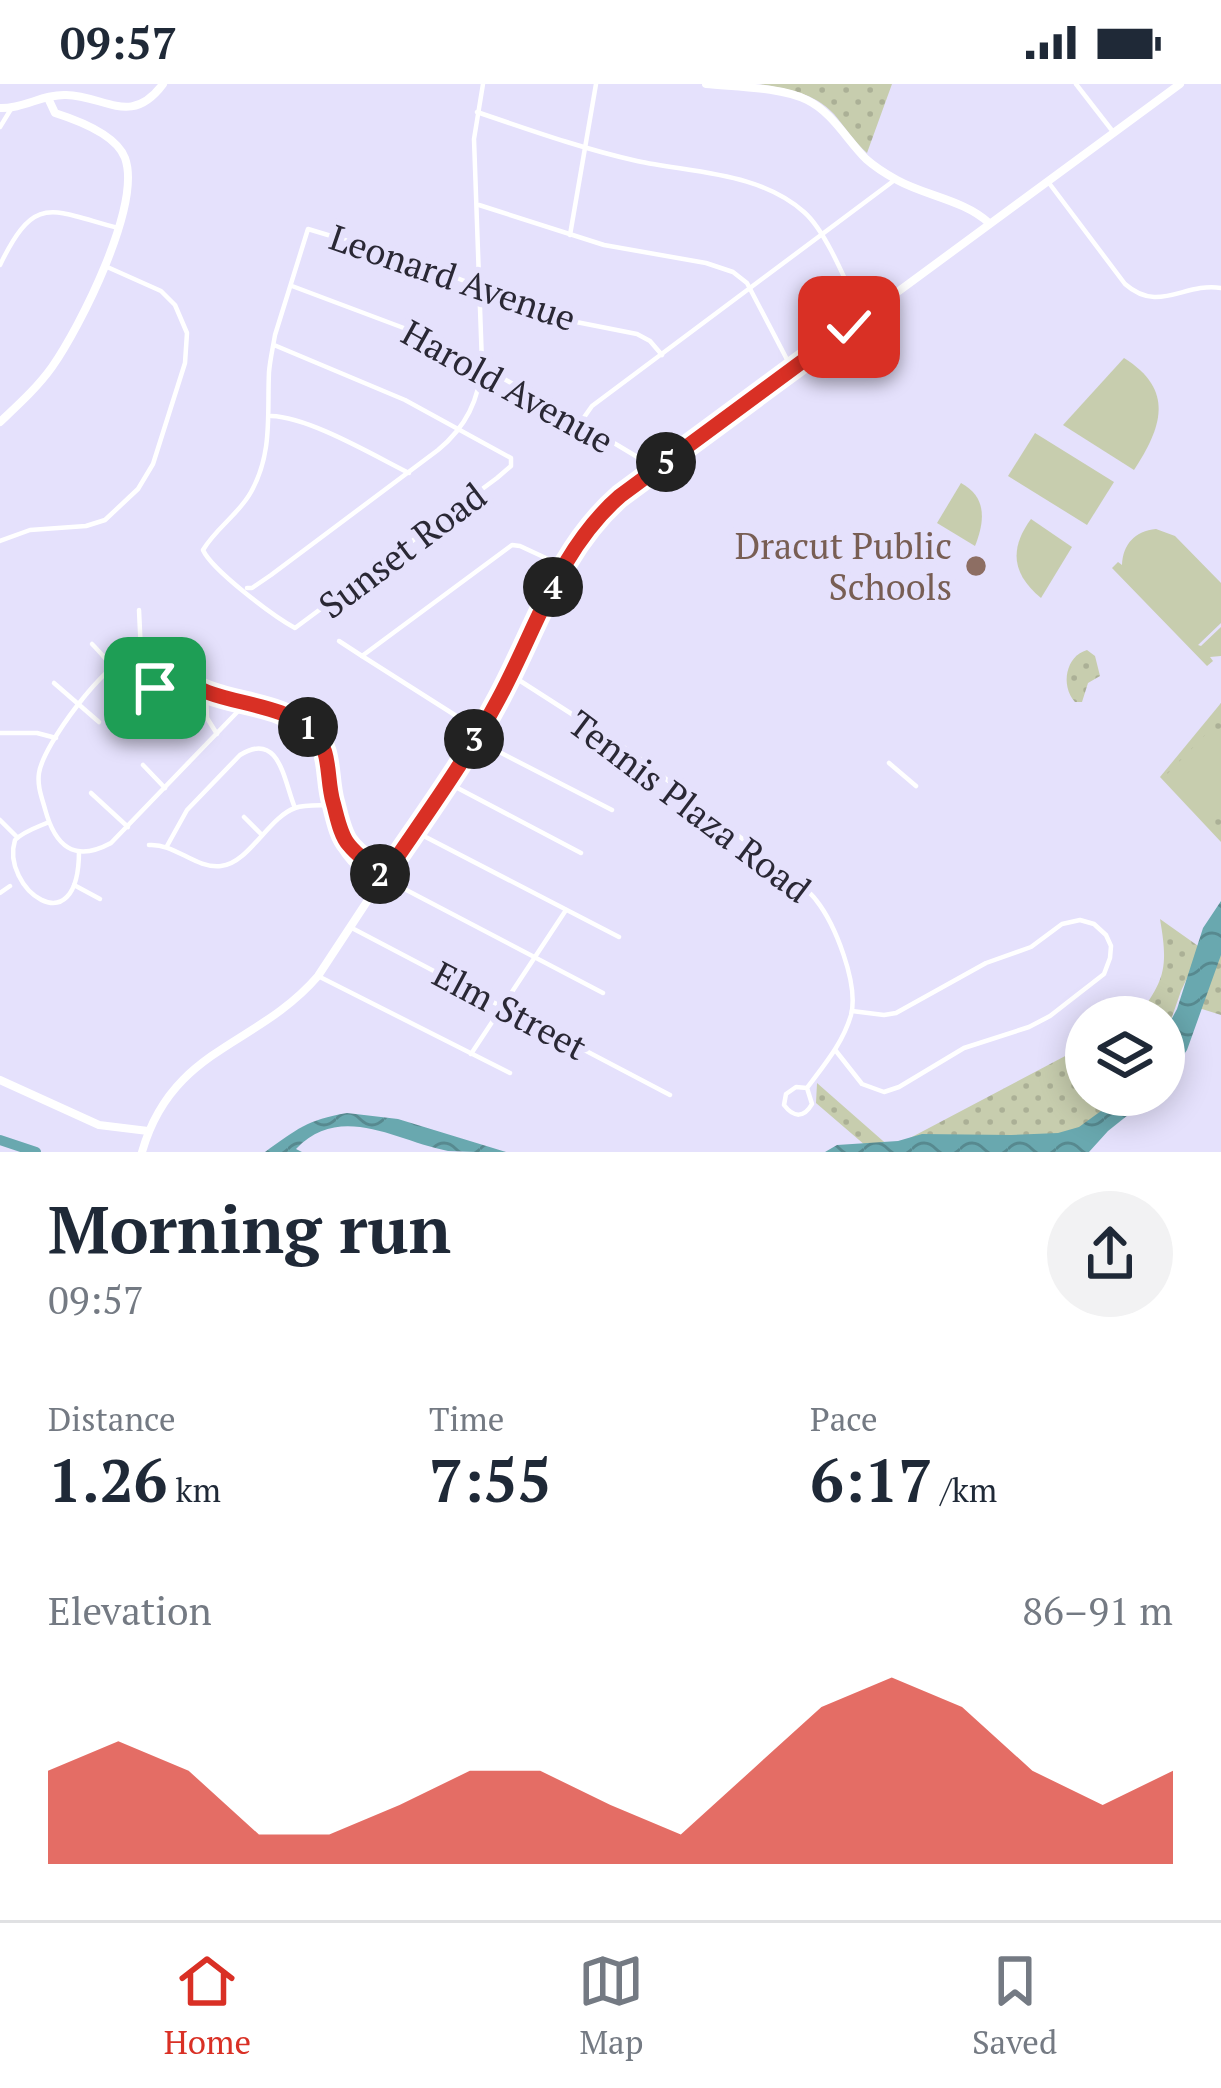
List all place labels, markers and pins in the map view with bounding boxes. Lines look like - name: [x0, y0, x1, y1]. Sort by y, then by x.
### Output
- pin: [798, 276, 900, 378]
- pin: 5: [636, 432, 696, 492]
- place label: Dracut Public Schools: [735, 522, 952, 610]
- marker: Dracut Public Schools: [963, 553, 989, 579]
- pin: 4: [523, 557, 583, 617]
- pin: [104, 637, 206, 739]
- pin: 1: [278, 697, 338, 757]
- pin: 3: [444, 709, 504, 769]
- pin: 2: [350, 844, 410, 904]

